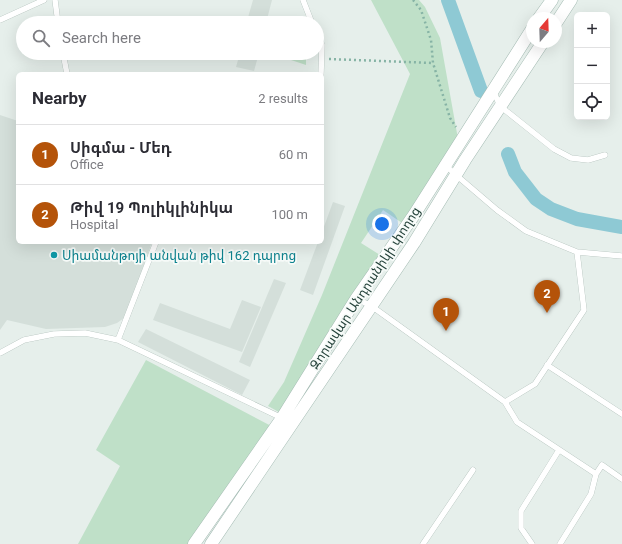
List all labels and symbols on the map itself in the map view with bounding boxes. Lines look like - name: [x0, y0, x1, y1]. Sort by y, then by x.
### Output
- north arrow: [526, 12, 562, 48]
- street label: Զորավար Անդրանիկի փողոց: [307, 204, 423, 372]
- your location: [372, 214, 392, 234]
- place label: Սիամանթոյի անվան թիվ 162 դպրոց: [62, 248, 296, 263]
- marker: Սիամանթոյի անվան թիվ 162 դպրոց: [49, 250, 59, 260]
- pin: 2: [534, 280, 560, 313]
- pin: 1: [433, 298, 459, 331]

